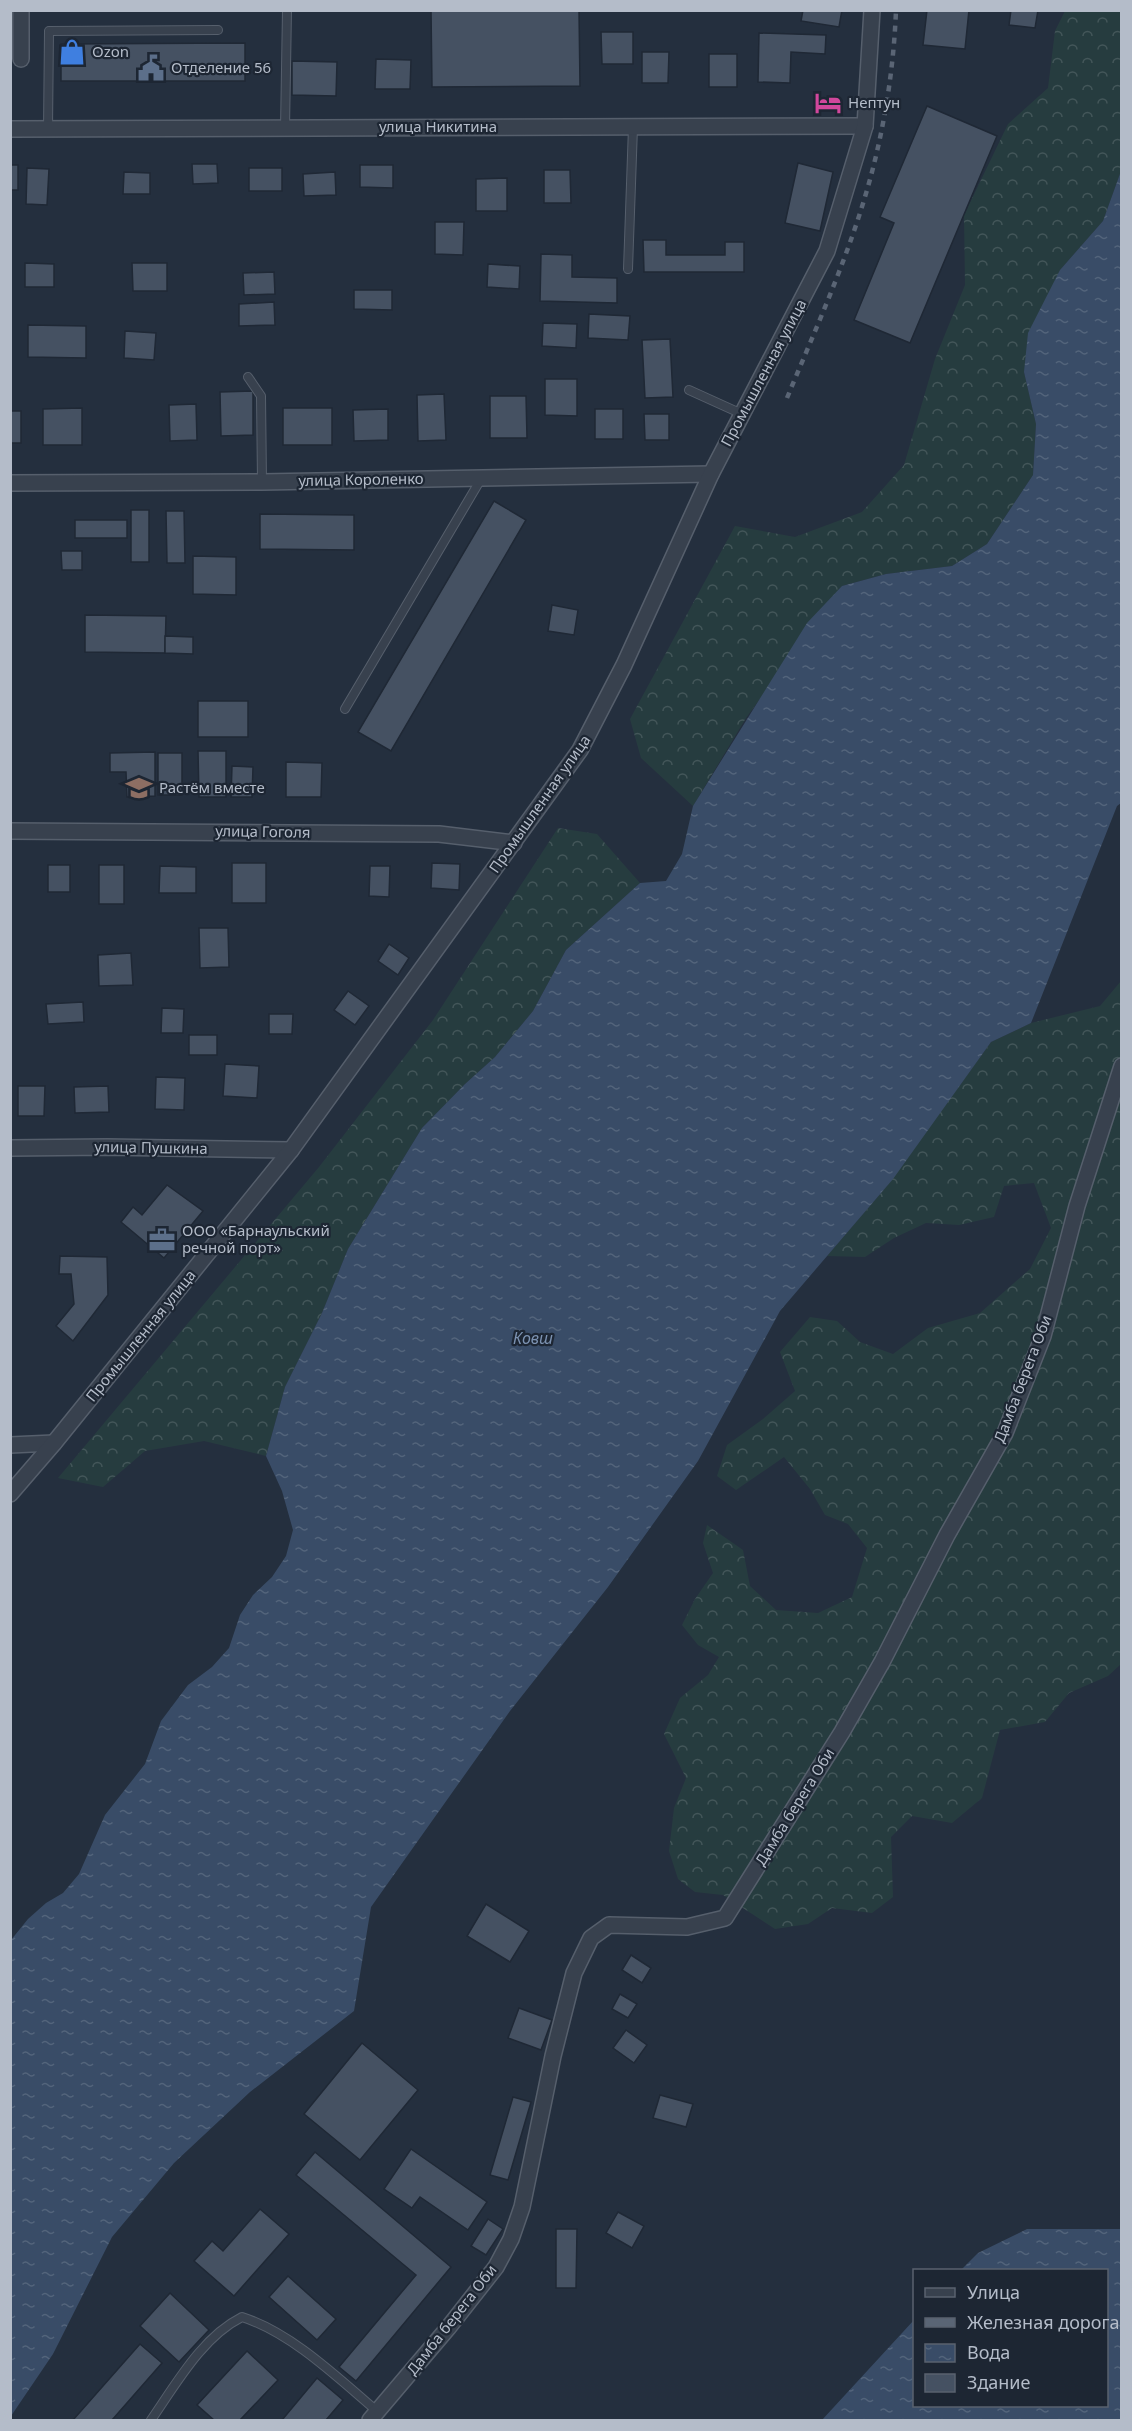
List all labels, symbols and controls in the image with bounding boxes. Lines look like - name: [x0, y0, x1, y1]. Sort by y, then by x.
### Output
- shop icon: Ozon: [57, 37, 87, 67]
- place label: Ozon: [92, 41, 129, 61]
- public building icon: Отделение 56: [136, 53, 166, 83]
- place label: Отделение 56: [171, 57, 271, 77]
- hotel icon: Нептун: [813, 88, 843, 118]
- place label: Нептун: [848, 92, 900, 112]
- street label: улица Никитина: [379, 116, 497, 136]
- street label: Промышленная улица: [716, 295, 811, 450]
- street label: улица Короленко: [298, 468, 424, 490]
- street label: Промышленная улица: [484, 730, 594, 876]
- school or university icon: Растём вместе: [124, 773, 154, 803]
- place label: Растём вместе: [159, 777, 265, 797]
- street label: улица Гоголя: [215, 820, 311, 842]
- street label: улица Пушкина: [94, 1136, 208, 1158]
- place label: ООО «Барнаульский речной порт»: [182, 1220, 330, 1257]
- office icon: ООО «Барнаульский речной порт»: [147, 1225, 177, 1255]
- street label: Промышленная улица: [81, 1265, 200, 1405]
- street label: Дамба берега Оби: [989, 1312, 1056, 1445]
- water label: Ковш: [513, 1327, 553, 1349]
- street label: Дамба берега Оби: [750, 1744, 838, 1869]
- street label: Дамба берега Оби: [402, 2260, 501, 2379]
- legend: [913, 2269, 1108, 2407]
- text: Улица: [967, 2280, 1020, 2304]
- text: Железная дорога: [967, 2310, 1119, 2334]
- text: Вода: [967, 2340, 1010, 2364]
- text: Здание: [967, 2370, 1031, 2394]

